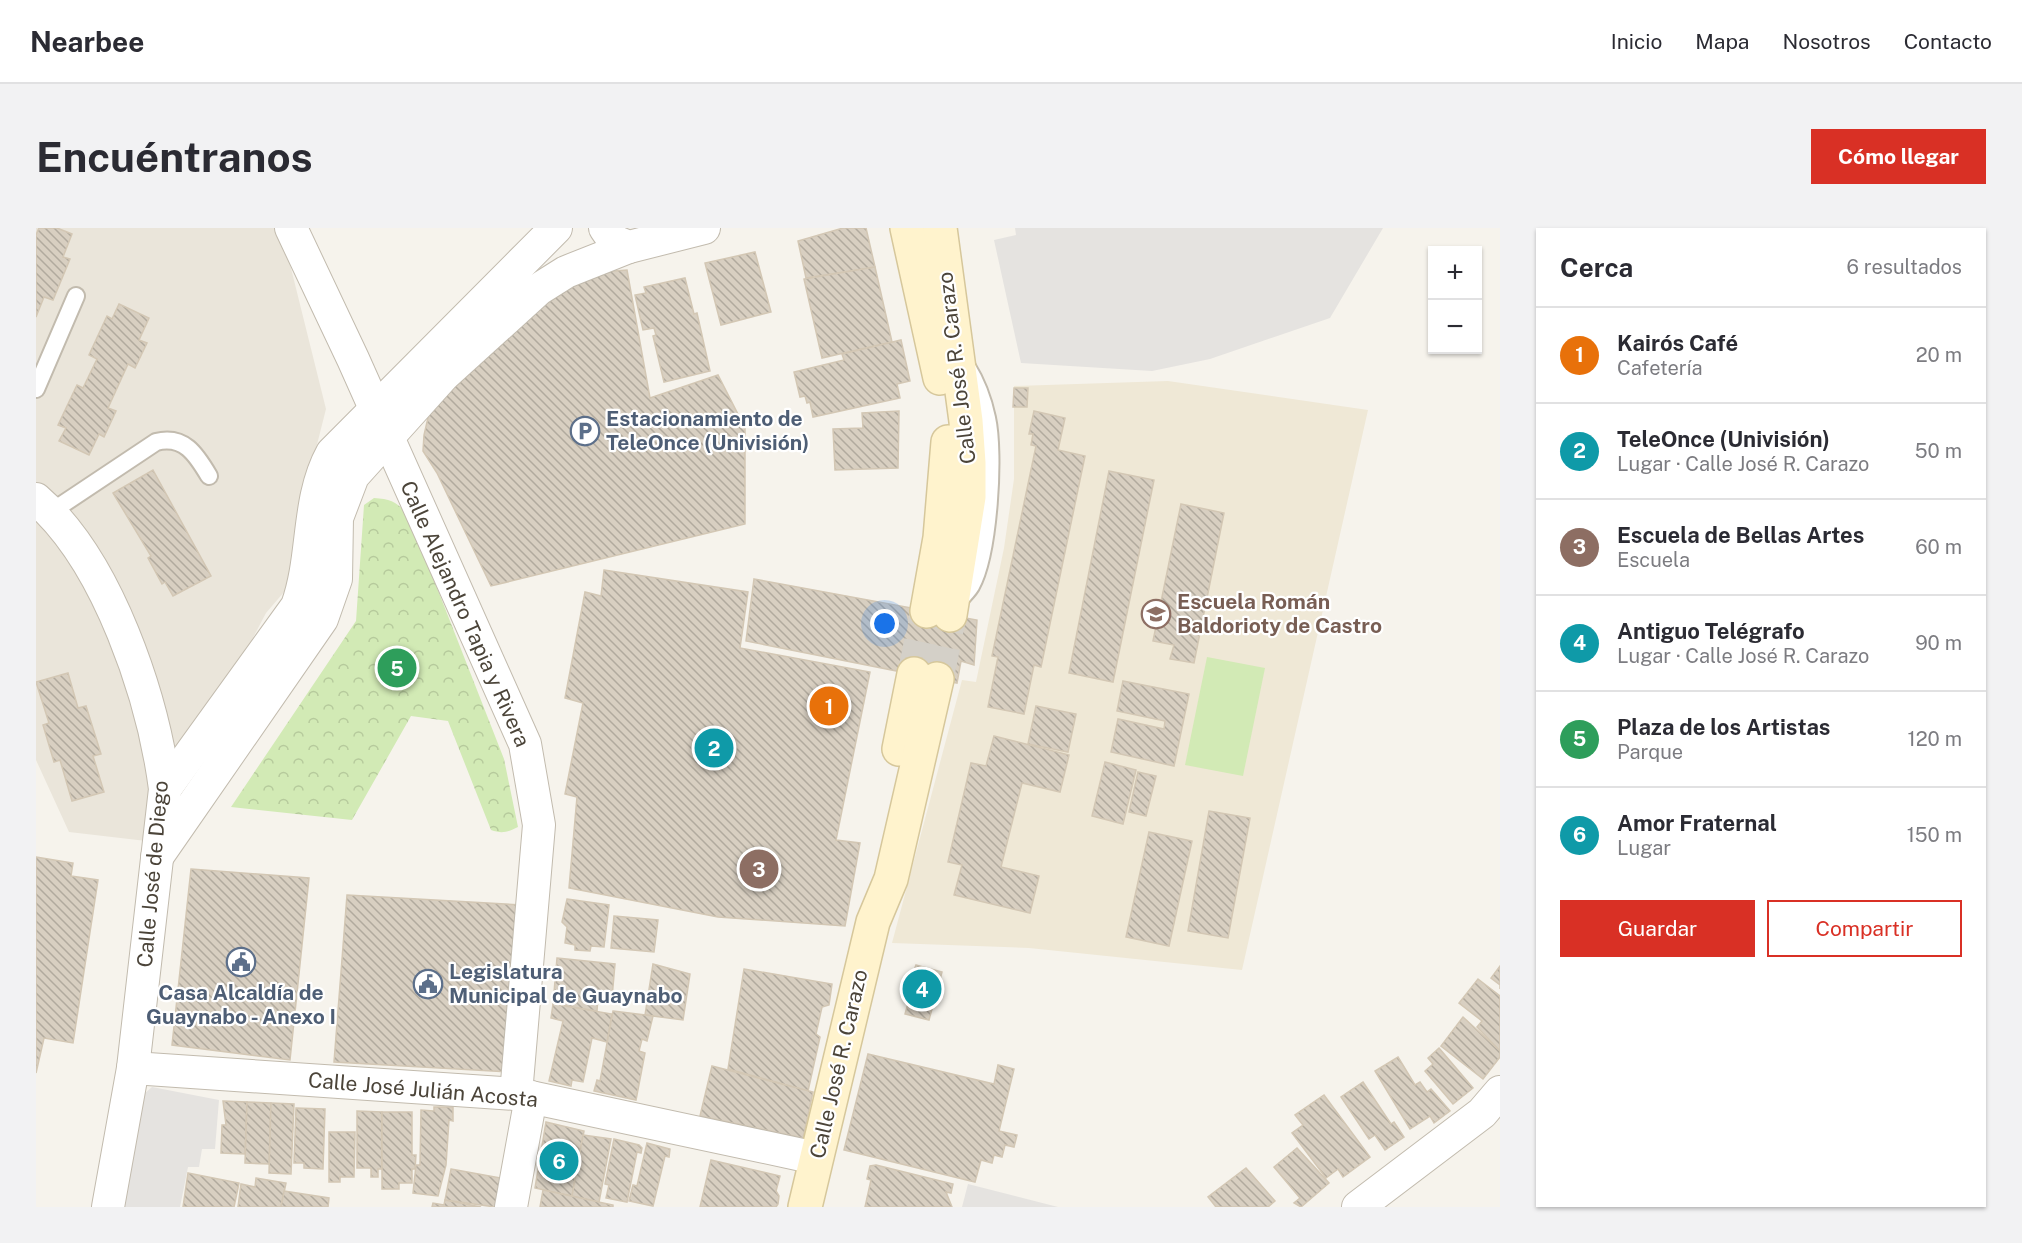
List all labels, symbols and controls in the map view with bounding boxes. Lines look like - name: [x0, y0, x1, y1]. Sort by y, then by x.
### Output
- text: Nearbee: [30, 25, 144, 58]
- text: Inicio: [1611, 29, 1662, 54]
- text: Mapa: [1695, 29, 1749, 54]
- text: Nosotros: [1782, 29, 1871, 54]
- text: Contacto: [1904, 29, 1992, 54]
- button: Cómo llegar: [1811, 129, 1986, 184]
- text: Encuéntranos: [36, 132, 313, 181]
- map controls: [1428, 246, 1482, 354]
- button: +: [1428, 246, 1482, 300]
- text: Cerca: [1560, 252, 1633, 283]
- text: 6 resultados: [1847, 255, 1962, 279]
- street label: Calle José R. Carazo: [932, 271, 981, 465]
- button: −: [1428, 300, 1482, 354]
- text: Kairós Café: [1617, 330, 1738, 356]
- text: 1: [1575, 343, 1584, 367]
- text: 20 m: [1916, 343, 1962, 367]
- text: Cafetería: [1617, 356, 1703, 380]
- place label: Estacionamiento de TeleOnce (Univisión): [606, 406, 809, 455]
- parking icon: Estacionamiento de TeleOnce (Univisión): [569, 415, 601, 447]
- text: TeleOnce (Univisión): [1617, 426, 1830, 452]
- text: 2: [1573, 439, 1586, 463]
- text: 50 m: [1915, 439, 1962, 463]
- text: Lugar · Calle José R. Carazo: [1617, 452, 1869, 476]
- street label: Calle Alejandro Tapia y Rivera: [395, 477, 536, 751]
- text: Escuela de Bellas Artes: [1617, 522, 1864, 548]
- text: 3: [1573, 535, 1586, 559]
- text: 60 m: [1915, 535, 1962, 559]
- text: Escuela: [1617, 548, 1690, 572]
- place label: Escuela Román Baldorioty de Castro: [1177, 589, 1382, 638]
- school or university icon: Escuela Román Baldorioty de Castro: [1140, 598, 1172, 630]
- your location: [870, 609, 899, 638]
- text: Antiguo Telégrafo: [1617, 618, 1805, 644]
- text: 4: [1573, 631, 1586, 655]
- text: 90 m: [1915, 631, 1962, 655]
- text: Lugar · Calle José R. Carazo: [1617, 644, 1869, 668]
- pin: 5: [378, 646, 416, 690]
- pin: 1: [810, 684, 848, 728]
- text: Plaza de los Artistas: [1617, 714, 1830, 740]
- pin: 2: [694, 726, 734, 770]
- text: 5: [1573, 727, 1586, 751]
- text: 120 m: [1908, 727, 1962, 751]
- text: Parque: [1617, 740, 1683, 764]
- street label: Calle José de Diego: [132, 780, 173, 968]
- text: Amor Fraternal: [1617, 810, 1777, 836]
- text: 6: [1573, 823, 1586, 847]
- text: 150 m: [1907, 823, 1962, 847]
- text: Lugar: [1617, 836, 1671, 860]
- pin: 3: [740, 846, 778, 892]
- button: Guardar: [1560, 900, 1755, 957]
- button: Compartir: [1767, 900, 1962, 957]
- public building icon: Casa Alcaldía de Guaynabo - Anexo I: [225, 946, 257, 978]
- place label: Legislatura Municipal de Guaynabo: [449, 959, 683, 1008]
- pin: 4: [902, 966, 942, 1011]
- street label: Calle José R. Carazo: [805, 967, 872, 1161]
- public building icon: Legislatura Municipal de Guaynabo: [412, 968, 444, 1000]
- place label: Casa Alcaldía de Guaynabo - Anexo I: [146, 980, 336, 1029]
- street label: Calle José Julián Acosta: [307, 1067, 539, 1112]
- pin: 6: [540, 1138, 578, 1184]

